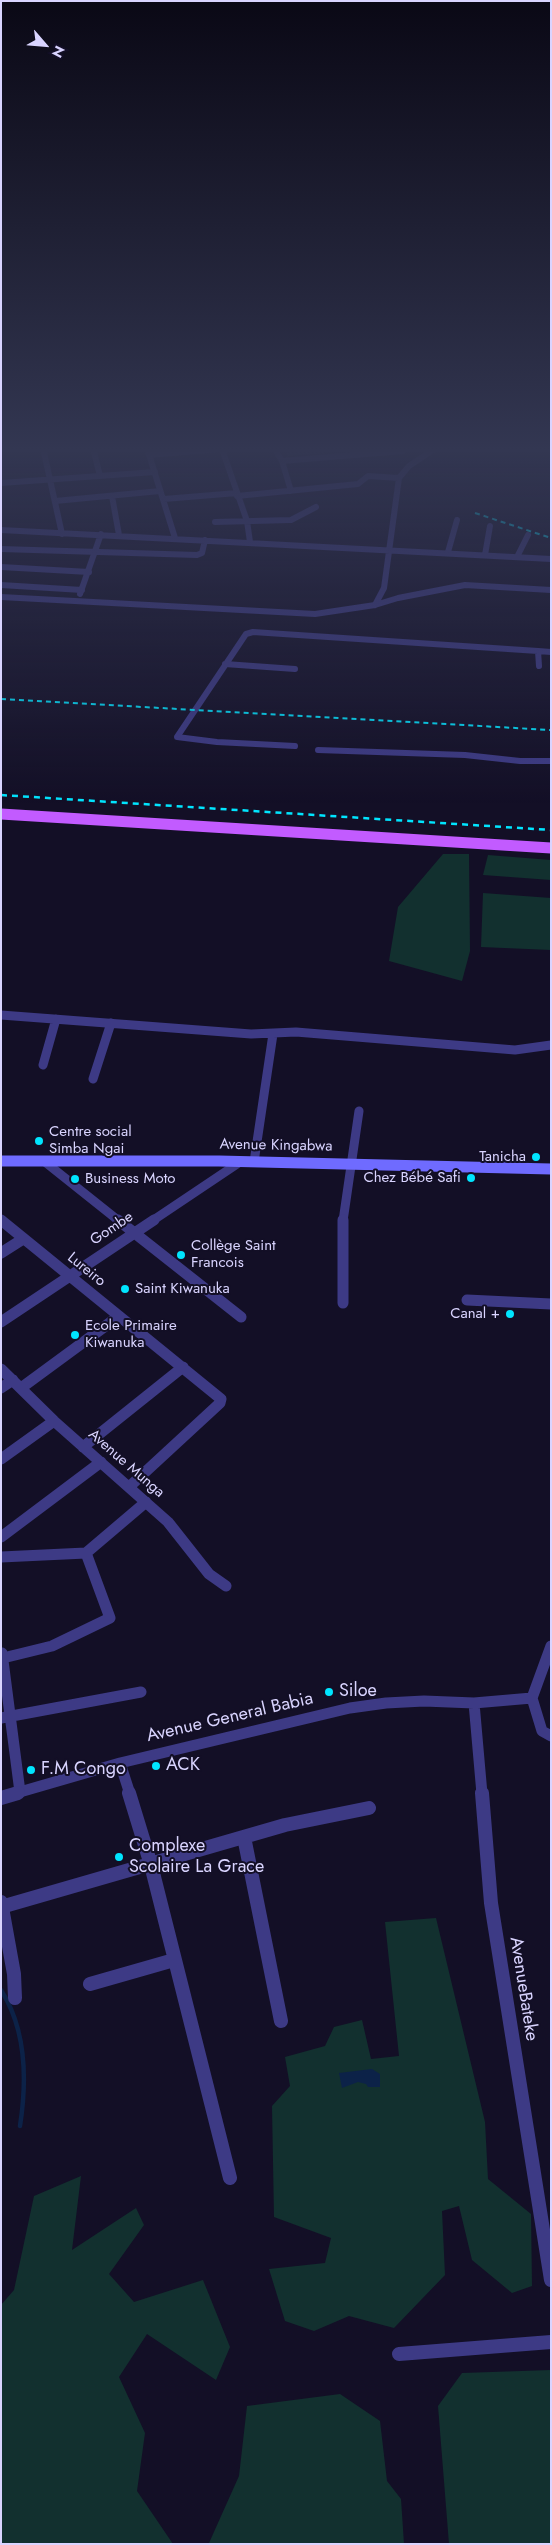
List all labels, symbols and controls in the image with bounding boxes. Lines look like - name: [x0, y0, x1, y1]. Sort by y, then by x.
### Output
- north arrow: [20, 20, 70, 70]
- text: N: [47, 42, 70, 61]
- place label: Centre social Simba Ngai: [49, 1123, 132, 1158]
- marker: Centre social Simba Ngai: [33, 1135, 45, 1147]
- street label: Avenue Kingabwa: [219, 1136, 333, 1156]
- place label: Tanicha: [479, 1148, 526, 1166]
- marker: Tanicha: [530, 1151, 542, 1163]
- place label: Chez Bébé Safi: [363, 1169, 461, 1187]
- place label: Business Moto: [85, 1170, 176, 1188]
- marker: Chez Bébé Safi: [465, 1172, 477, 1184]
- marker: Business Moto: [69, 1173, 81, 1185]
- street label: Gombe: [87, 1208, 137, 1250]
- place label: Collège Saint Francois: [191, 1237, 276, 1272]
- street label: Lureiro: [63, 1249, 109, 1291]
- marker: Collège Saint Francois: [175, 1249, 187, 1261]
- place label: Saint Kiwanuka: [135, 1280, 230, 1298]
- marker: Saint Kiwanuka: [119, 1283, 131, 1295]
- place label: Canal +: [450, 1305, 500, 1323]
- marker: Canal +: [504, 1308, 516, 1320]
- place label: Ecole Primaire Kiwanuka: [85, 1317, 177, 1352]
- marker: Ecole Primaire Kiwanuka: [69, 1329, 81, 1341]
- street label: Avenue Munga: [84, 1426, 168, 1502]
- place label: Siloe: [339, 1681, 377, 1703]
- marker: Siloe: [323, 1686, 335, 1698]
- street label: Avenue General Babia: [145, 1688, 315, 1748]
- place label: ACK: [166, 1755, 200, 1777]
- place label: F.M Congo: [41, 1759, 126, 1781]
- marker: ACK: [150, 1760, 162, 1772]
- marker: F.M Congo: [25, 1764, 37, 1776]
- place label: Complexe Scolaire La Grace: [129, 1836, 264, 1878]
- marker: Complexe Scolaire La Grace: [113, 1851, 125, 1863]
- street label: AvenueBateke: [504, 1935, 542, 2043]

